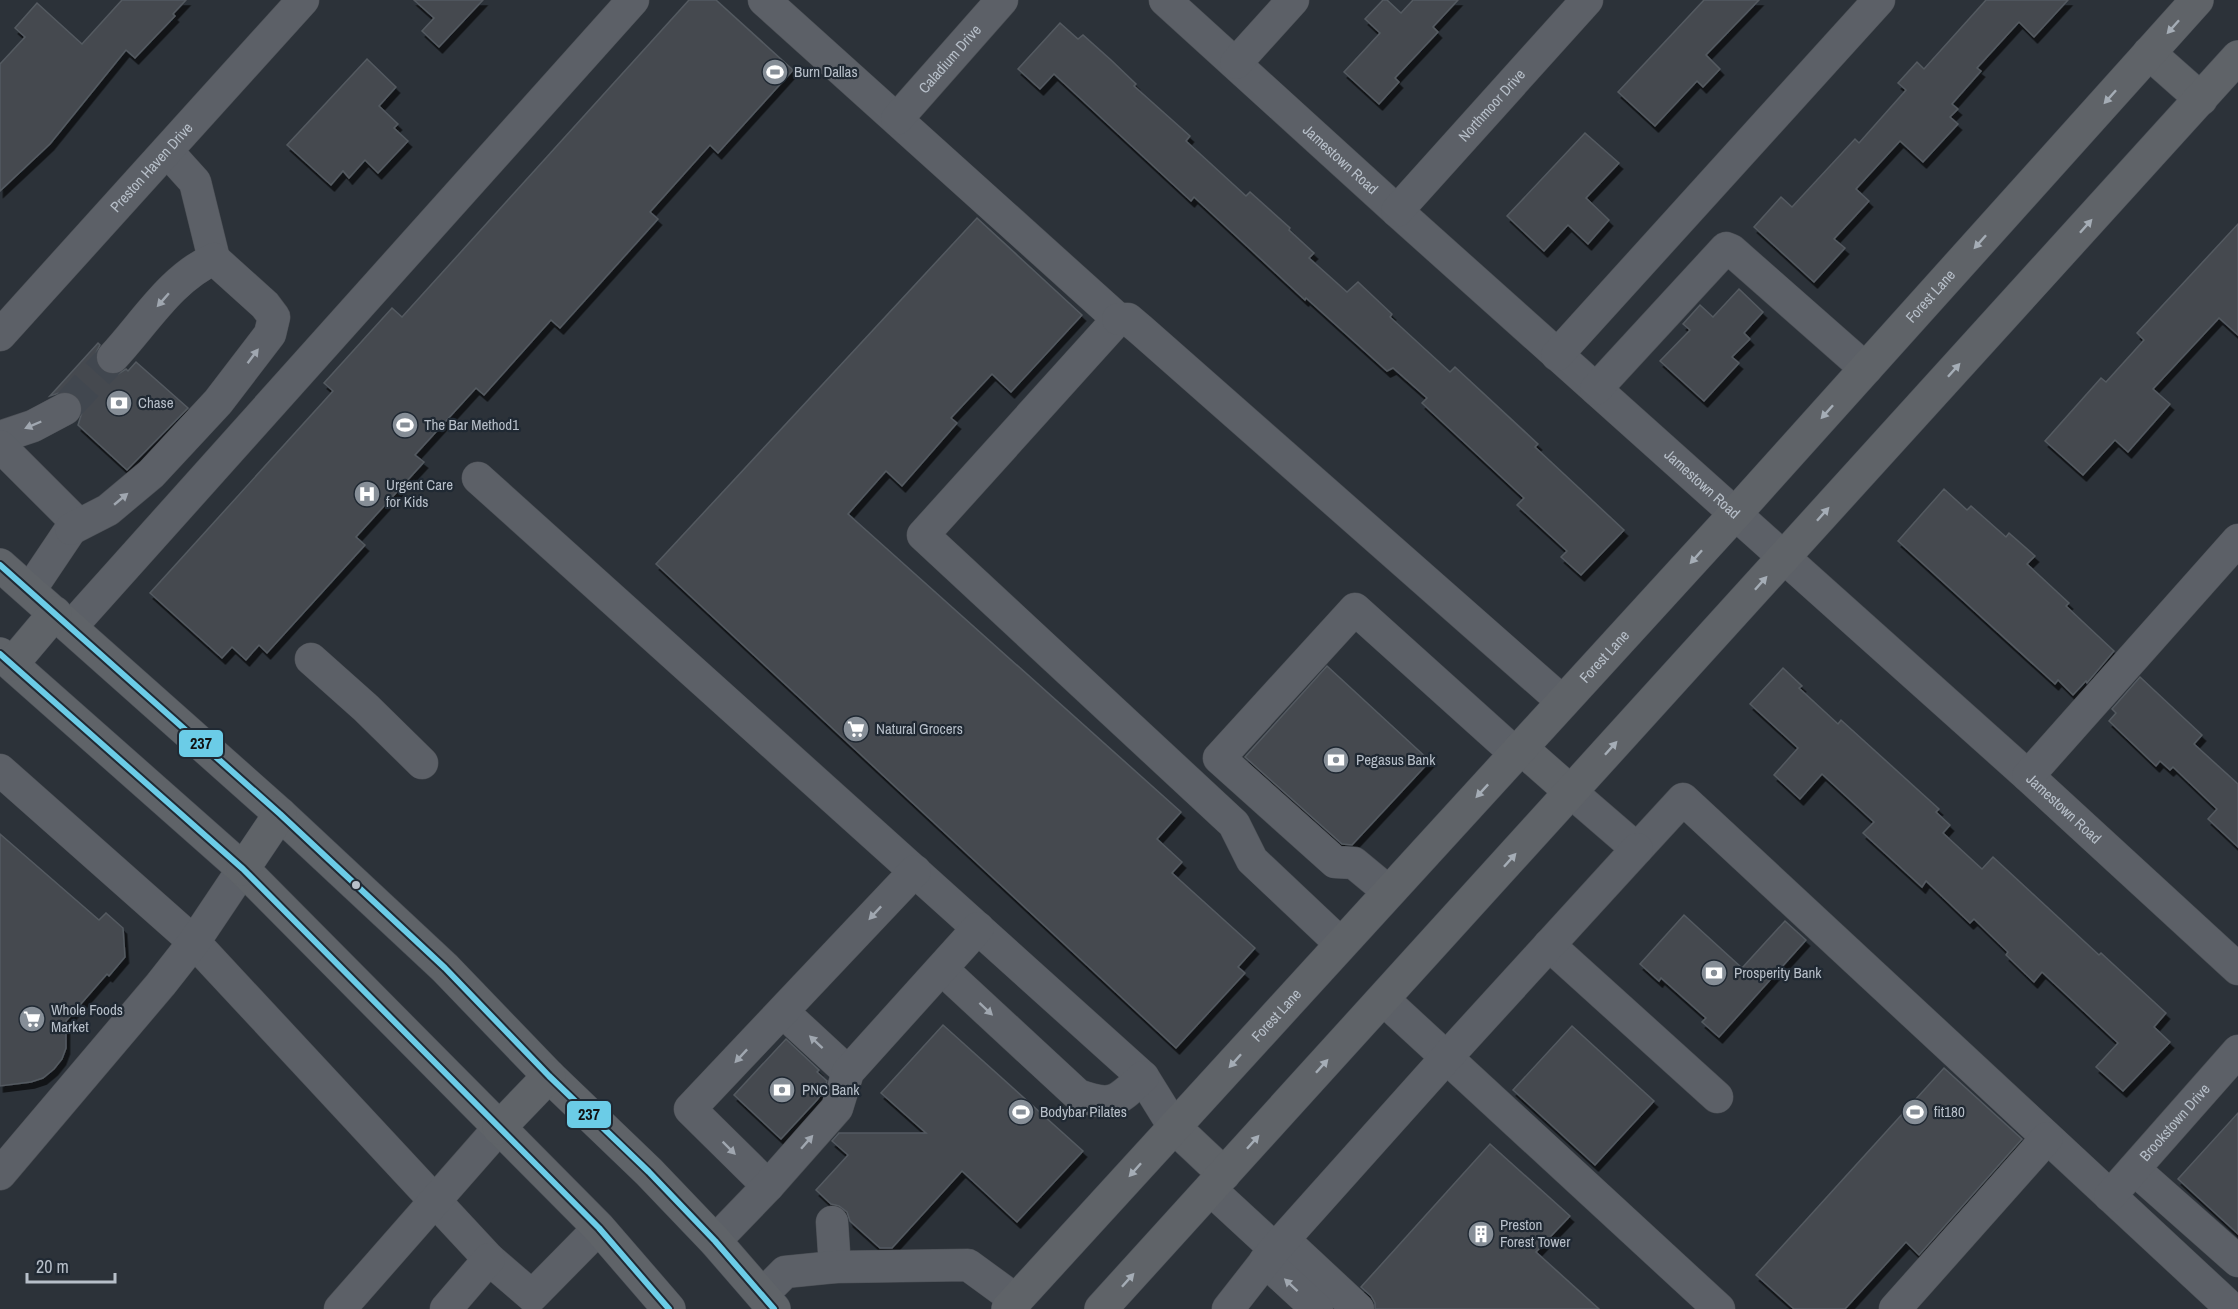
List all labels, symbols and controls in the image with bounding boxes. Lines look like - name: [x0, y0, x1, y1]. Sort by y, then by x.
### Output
- one-way arrow: [2167, 19, 2180, 34]
- street label: Caladium Drive: [913, 20, 986, 98]
- sports icon: Burn Dallas: [760, 57, 790, 87]
- place label: Burn Dallas: [794, 61, 858, 82]
- street label: Northmoor Drive: [1453, 64, 1530, 146]
- one-way arrow: [2104, 89, 2117, 104]
- street label: Preston Haven Drive: [105, 118, 197, 216]
- street label: Jamestown Road: [1298, 119, 1383, 199]
- one-way arrow: [2079, 219, 2092, 234]
- one-way arrow: [1974, 234, 1987, 249]
- street label: Forest Lane: [1901, 265, 1960, 327]
- one-way arrow: [156, 292, 170, 307]
- one-way arrow: [246, 348, 258, 363]
- one-way arrow: [1947, 363, 1961, 377]
- bank icon: Chase: [104, 388, 134, 418]
- place label: Chase: [138, 392, 174, 413]
- one-way arrow: [1820, 405, 1834, 420]
- sports icon: The Bar Method1: [390, 410, 420, 440]
- place label: The Bar Method1: [424, 414, 519, 435]
- one-way arrow: [24, 421, 42, 430]
- street label: Jamestown Road: [1660, 444, 1745, 523]
- place label: Urgent Care for Kids: [386, 474, 453, 512]
- hospital icon: Urgent Care for Kids: [352, 479, 382, 509]
- one-way arrow: [113, 492, 129, 505]
- one-way arrow: [1816, 507, 1830, 522]
- one-way arrow: [1690, 549, 1703, 564]
- one-way arrow: [1754, 576, 1768, 590]
- street label: Forest Lane: [1574, 625, 1634, 687]
- supermarket icon: Natural Grocers: [841, 714, 871, 744]
- place label: Natural Grocers: [876, 718, 963, 739]
- line badge: 237: [178, 729, 224, 758]
- text: 237: [190, 732, 212, 754]
- one-way arrow: [1604, 741, 1618, 756]
- bank icon: Pegasus Bank: [1321, 745, 1351, 775]
- place label: Pegasus Bank: [1356, 749, 1436, 770]
- street label: Jamestown Road: [2022, 768, 2106, 848]
- one-way arrow: [1476, 783, 1489, 798]
- one-way arrow: [1503, 853, 1516, 868]
- unlabelled marker: [350, 879, 362, 891]
- one-way arrow: [868, 906, 882, 921]
- bank icon: Prosperity Bank: [1699, 958, 1729, 988]
- place label: Prosperity Bank: [1734, 962, 1822, 983]
- street label: Forest Lane: [1247, 984, 1306, 1046]
- place label: Whole Foods Market: [51, 999, 123, 1037]
- one-way arrow: [978, 1002, 992, 1016]
- supermarket icon: Whole Foods Market: [17, 1004, 47, 1034]
- one-way arrow: [808, 1035, 823, 1049]
- one-way arrow: [735, 1048, 749, 1062]
- one-way arrow: [1228, 1053, 1242, 1068]
- one-way arrow: [1315, 1059, 1329, 1074]
- bank icon: PNC Bank: [767, 1075, 797, 1105]
- place label: PNC Bank: [802, 1079, 860, 1100]
- street label: Brookstown Drive: [2134, 1079, 2215, 1166]
- sports icon: Bodybar Pilates: [1006, 1097, 1036, 1127]
- sports icon: fit180: [1900, 1097, 1930, 1127]
- line badge: 237: [566, 1100, 612, 1129]
- place label: Bodybar Pilates: [1040, 1101, 1127, 1122]
- place label: fit180: [1934, 1101, 1965, 1122]
- text: 237: [578, 1103, 600, 1125]
- one-way arrow: [800, 1135, 813, 1150]
- one-way arrow: [1246, 1135, 1259, 1150]
- one-way arrow: [722, 1140, 736, 1154]
- one-way arrow: [1128, 1163, 1142, 1177]
- place label: Preston Forest Tower: [1500, 1214, 1570, 1252]
- building icon: Preston Forest Tower: [1466, 1219, 1496, 1249]
- scale bar: [27, 1246, 116, 1284]
- text: 20 m: [36, 1254, 69, 1279]
- one-way arrow: [1121, 1272, 1135, 1287]
- one-way arrow: [1284, 1279, 1299, 1292]

